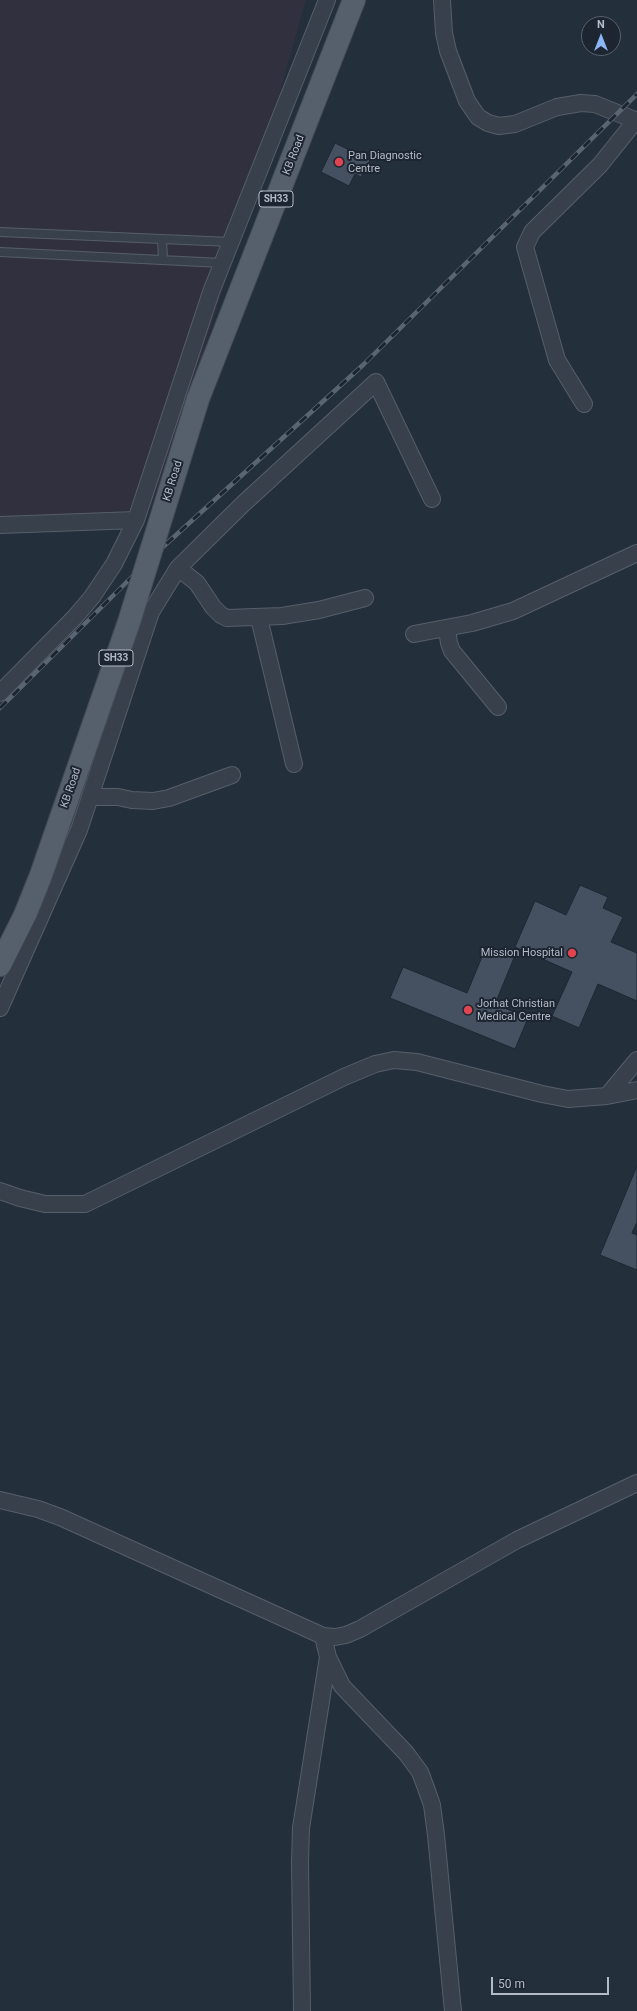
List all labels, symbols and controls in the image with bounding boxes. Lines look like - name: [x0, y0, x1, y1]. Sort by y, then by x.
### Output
- north arrow: [581, 16, 621, 56]
- text: N: [597, 18, 605, 31]
- street label: KB Road: [280, 133, 308, 177]
- place label: Pan Diagnostic Centre: [348, 149, 422, 175]
- marker: Pan Diagnostic Centre: [333, 156, 345, 168]
- road number: SH33: [259, 191, 293, 207]
- street label: KB Road: [161, 459, 185, 503]
- road number: SH33: [99, 650, 133, 666]
- street label: KB Road: [58, 766, 84, 810]
- place label: Mission Hospital: [481, 946, 563, 960]
- marker: Mission Hospital: [566, 947, 578, 959]
- place label: Jorhat Christian Medical Centre: [477, 997, 555, 1023]
- marker: Jorhat Christian Medical Centre: [462, 1004, 474, 1016]
- scale bar: [493, 1969, 611, 1995]
- text: 50 m: [498, 1977, 525, 1991]

